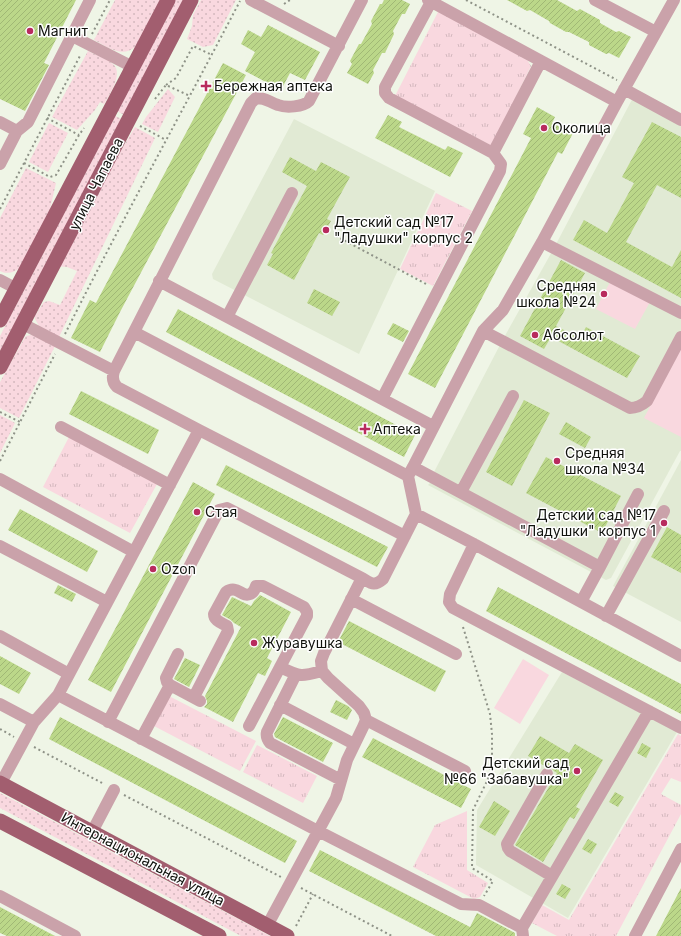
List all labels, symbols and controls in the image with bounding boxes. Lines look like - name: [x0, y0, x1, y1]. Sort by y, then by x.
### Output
- place label: Магнит: [38, 22, 88, 39]
- marker: Магнит: [25, 26, 35, 36]
- place label: Бережная аптека: [214, 77, 333, 94]
- marker: Бережная аптека: [201, 81, 211, 91]
- place label: Околица: [552, 119, 611, 136]
- marker: Околица: [539, 123, 549, 133]
- street label: улица Чапаева: [65, 135, 126, 233]
- place label: Детский сад №17 "Ладушки" корпус 2: [334, 213, 473, 246]
- marker: Детский сад №17 "Ладушки" корпус 2: [321, 225, 331, 235]
- place label: Средняя школа №24: [516, 277, 596, 310]
- marker: Средняя школа №24: [599, 289, 609, 299]
- place label: Абсолют: [543, 326, 604, 343]
- marker: Абсолют: [530, 330, 540, 340]
- place label: Аптека: [373, 420, 421, 437]
- marker: Аптека: [360, 424, 370, 434]
- place label: Средняя школа №34: [565, 444, 645, 477]
- marker: Средняя школа №34: [552, 456, 562, 466]
- place label: Стая: [205, 503, 237, 520]
- place label: Детский сад №17 "Ладушки" корпус 1: [520, 506, 656, 539]
- marker: Стая: [192, 507, 202, 517]
- marker: Детский сад №17 "Ладушки" корпус 1: [659, 518, 669, 528]
- place label: Ozon: [161, 560, 196, 577]
- marker: Ozon: [148, 564, 158, 574]
- place label: Журавушка: [262, 634, 343, 651]
- marker: Журавушка: [249, 638, 259, 648]
- place label: Детский сад №66 "Забавушка": [444, 754, 569, 787]
- marker: Детский сад №66 "Забавушка": [572, 766, 582, 776]
- street label: Интернациональная улица: [59, 808, 228, 909]

